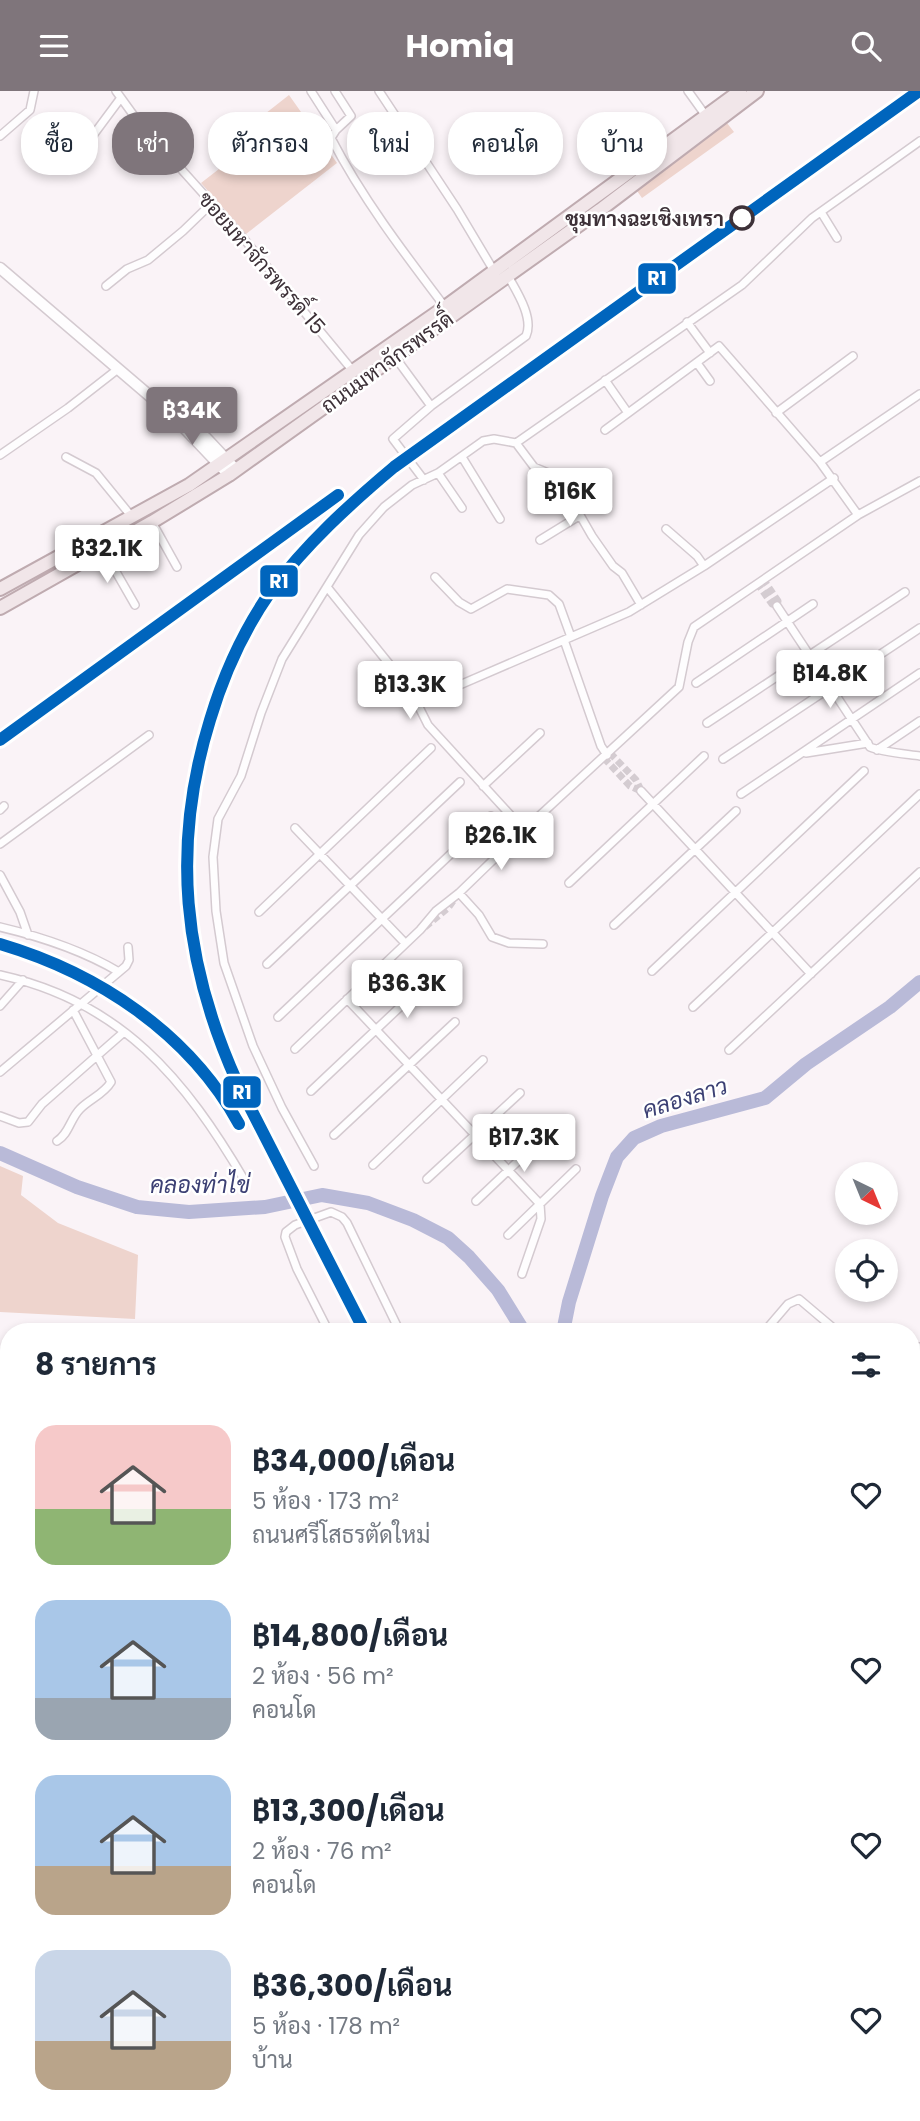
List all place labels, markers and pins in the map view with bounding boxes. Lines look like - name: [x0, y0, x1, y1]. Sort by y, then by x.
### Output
- place label: ชุมทางฉะเชิงเทรา: [565, 204, 724, 234]
- marker: ชุมทางฉะเชิงเทรา: [730, 206, 754, 230]
- pin: ฿34K: [151, 387, 233, 447]
- pin: ฿16K: [529, 469, 611, 528]
- pin: ฿32.1K: [50, 525, 164, 585]
- pin: ฿14.8K: [773, 651, 887, 710]
- pin: ฿13.3K: [353, 661, 467, 721]
- pin: ฿26.1K: [444, 813, 558, 872]
- pin: ฿36.3K: [350, 961, 464, 1020]
- pin: ฿17.3K: [467, 1115, 581, 1174]

